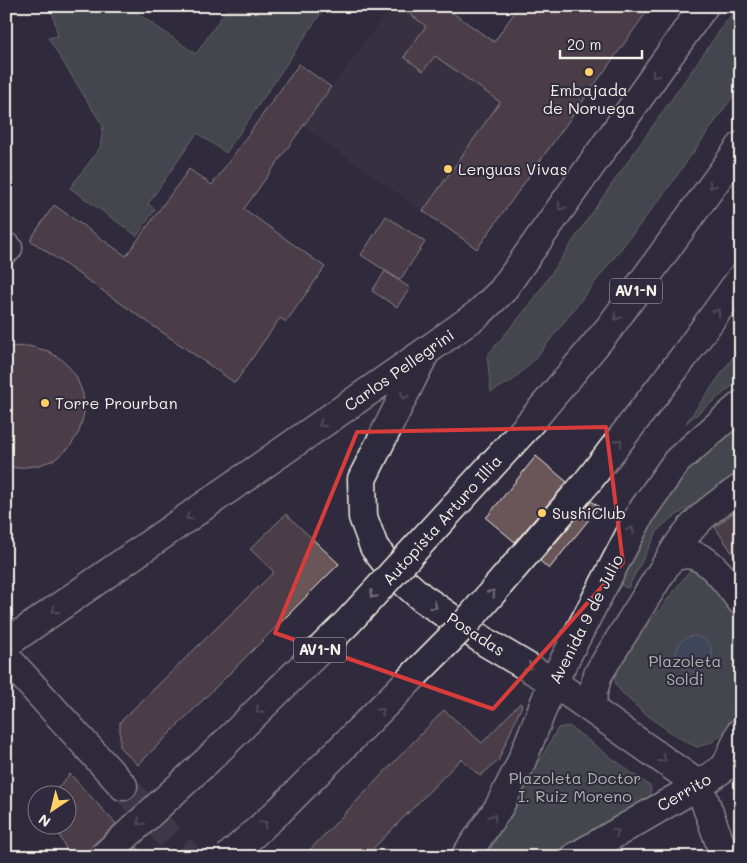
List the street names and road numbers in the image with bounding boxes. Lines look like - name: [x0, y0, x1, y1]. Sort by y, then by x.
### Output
- road number: AV1-N: [610, 278, 662, 304]
- street label: Carlos Pellegrini: [340, 324, 458, 415]
- street label: Autopista Arturo Illia: [377, 450, 506, 589]
- street label: Avenida 9 de Julio: [544, 551, 627, 687]
- street label: Posadas: [443, 607, 509, 660]
- road number: AV1-N: [294, 638, 346, 662]
- street label: Cerrito: [653, 768, 714, 815]

